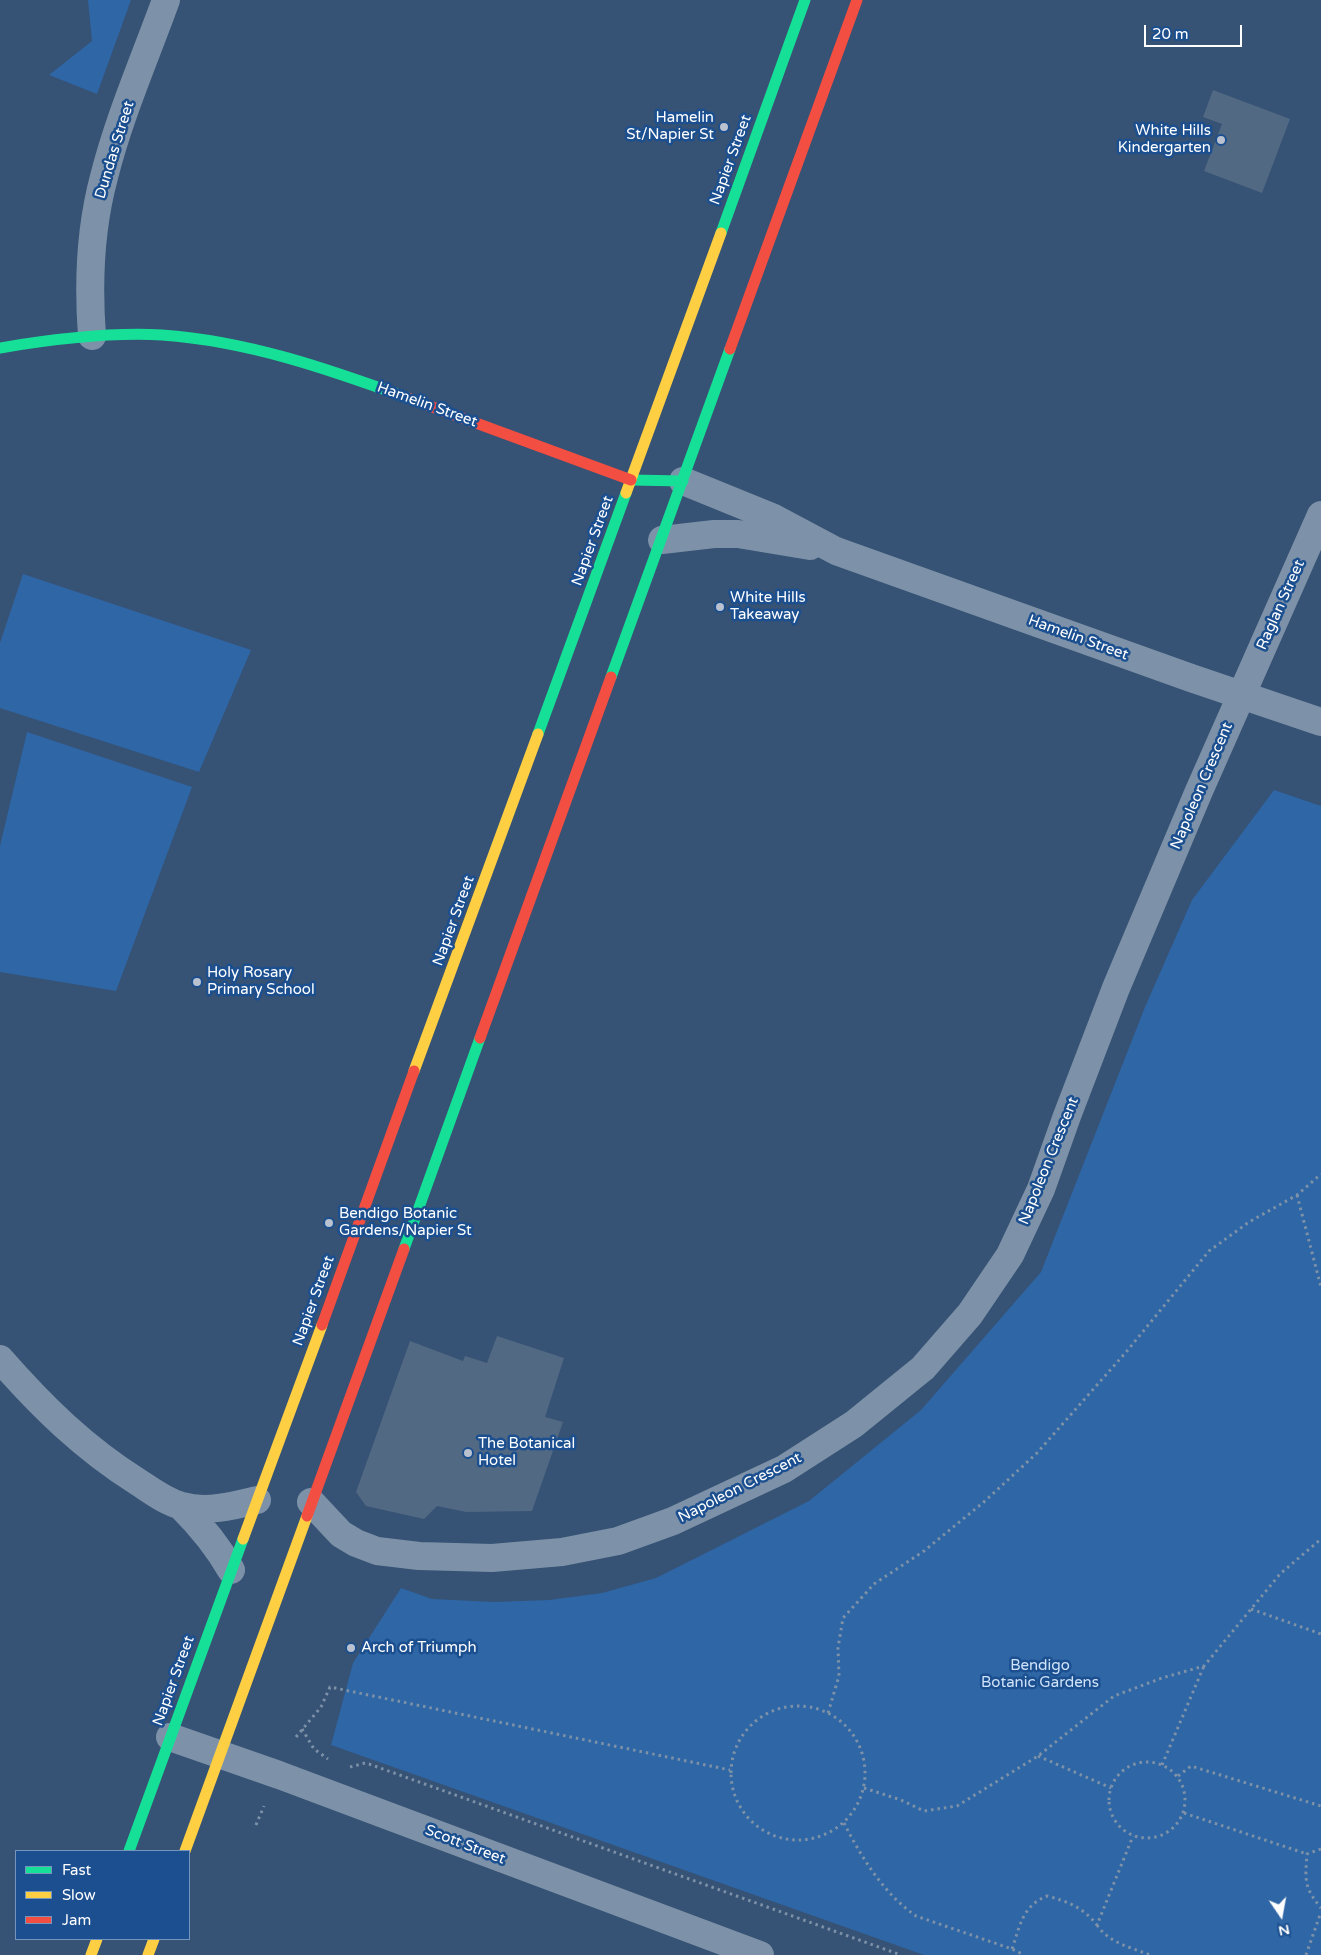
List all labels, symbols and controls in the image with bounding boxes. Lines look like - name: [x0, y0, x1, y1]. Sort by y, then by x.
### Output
- scale bar: [1146, 15, 1244, 47]
- text: 20 m: [1152, 25, 1189, 43]
- street label: Dundas Street: [92, 99, 138, 201]
- place label: Hamelin St/Napier St: [626, 109, 714, 144]
- street label: Napier Street: [706, 112, 756, 208]
- marker: Hamelin St/Napier St: [718, 121, 730, 133]
- place label: White Hills Kindergarten: [1118, 122, 1211, 157]
- marker: White Hills Kindergarten: [1215, 134, 1227, 146]
- street label: Hamelin Street: [374, 379, 480, 431]
- street label: Napier Street: [568, 493, 618, 589]
- street label: Raglan Street: [1253, 557, 1309, 653]
- place label: White Hills Takeaway: [730, 589, 806, 624]
- marker: White Hills Takeaway: [714, 601, 726, 613]
- street label: Hamelin Street: [1025, 612, 1131, 664]
- street label: Napoleon Crescent: [1167, 720, 1237, 852]
- street label: Napier Street: [429, 873, 479, 969]
- place label: Holy Rosary Primary School: [207, 964, 315, 999]
- marker: Holy Rosary Primary School: [191, 976, 203, 988]
- street label: Napoleon Crescent: [1015, 1095, 1083, 1227]
- place label: Bendigo Botanic Gardens/Napier St: [339, 1205, 472, 1240]
- marker: Bendigo Botanic Gardens/Napier St: [323, 1217, 335, 1229]
- street label: Napier Street: [289, 1253, 339, 1349]
- place label: The Botanical Hotel: [478, 1435, 575, 1470]
- marker: The Botanical Hotel: [462, 1447, 474, 1459]
- street label: Napoleon Crescent: [675, 1449, 805, 1527]
- street label: Napier Street: [149, 1633, 199, 1729]
- place label: Arch of Triumph: [361, 1639, 477, 1657]
- marker: Arch of Triumph: [345, 1642, 357, 1654]
- park label: Bendigo Botanic Gardens: [981, 1657, 1099, 1692]
- street label: Scott Street: [422, 1821, 508, 1869]
- legend: [15, 1850, 190, 1940]
- text: Fast: [62, 1861, 91, 1879]
- text: Slow: [62, 1886, 96, 1904]
- north arrow: [1256, 1890, 1306, 1940]
- text: Jam: [62, 1911, 91, 1929]
- text: N: [1277, 1921, 1291, 1940]

